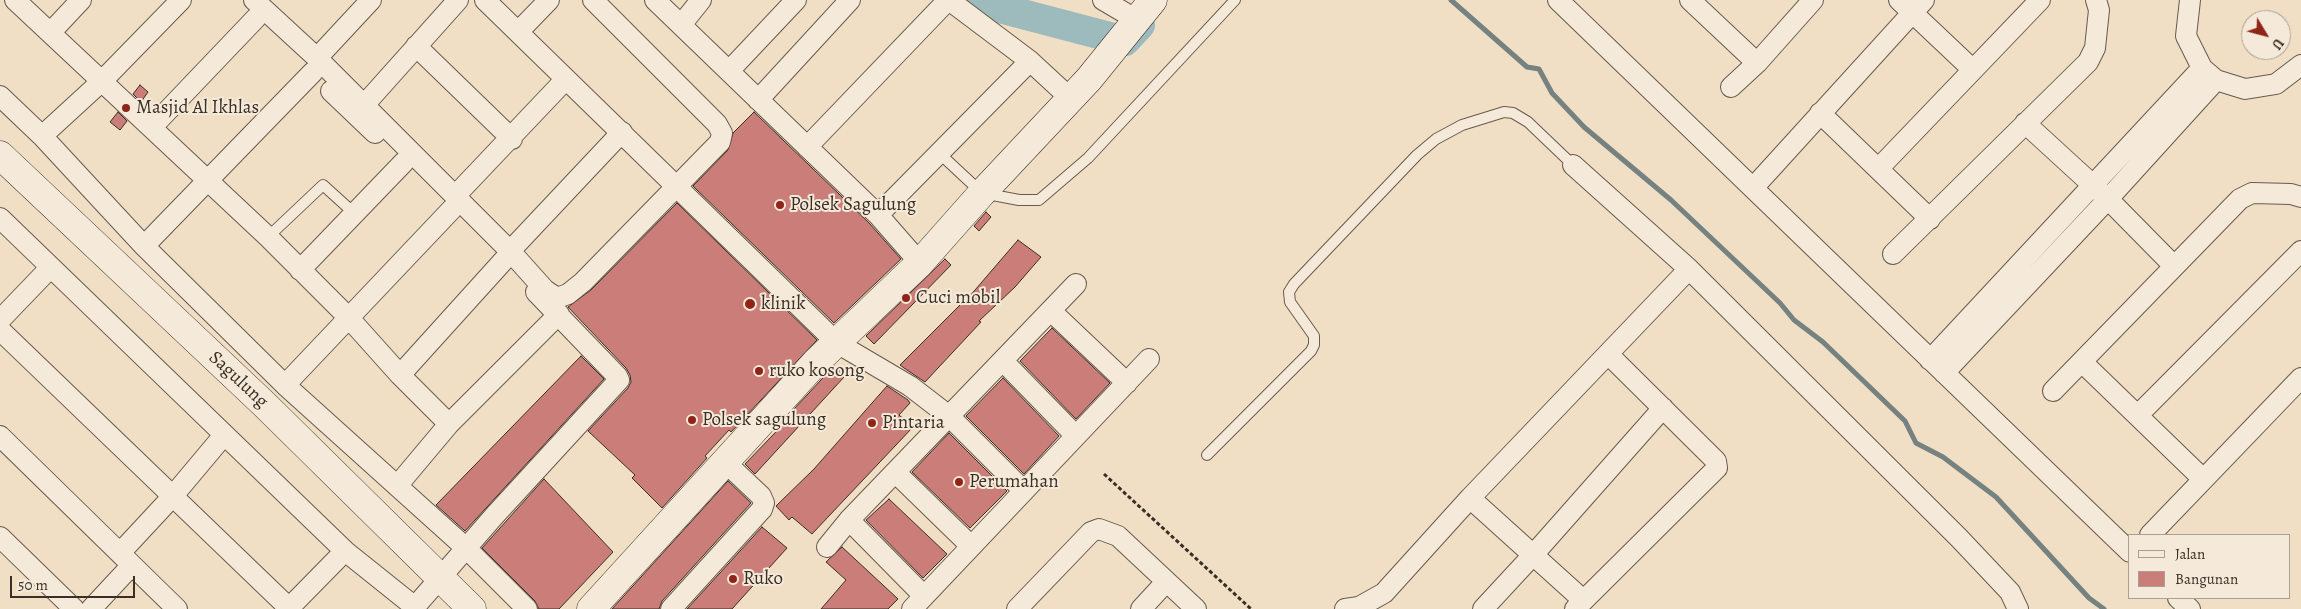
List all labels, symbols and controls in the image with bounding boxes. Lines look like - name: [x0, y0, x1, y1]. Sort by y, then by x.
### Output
- north arrow: [2241, 10, 2291, 60]
- text: U: [2267, 34, 2288, 53]
- place label: Masjid Al Ikhlas: [136, 97, 259, 119]
- marker: Masjid Al Ikhlas: [120, 102, 132, 114]
- place label: Polsek Sagulung: [790, 194, 916, 216]
- marker: Polsek Sagulung: [774, 199, 786, 211]
- place label: Cuci mobil: [916, 287, 1000, 309]
- marker: Cuci mobil: [900, 292, 912, 304]
- place label: klinik: [761, 293, 806, 315]
- marker: klinik: [743, 297, 757, 311]
- street label: Sagulung: [203, 347, 273, 413]
- place label: ruko kosong: [769, 360, 864, 382]
- marker: ruko kosong: [753, 365, 765, 377]
- place label: Polsek sagulung: [702, 409, 826, 431]
- place label: Pintaria: [882, 412, 945, 434]
- marker: Polsek sagulung: [686, 414, 698, 426]
- marker: Pintaria: [866, 417, 878, 429]
- place label: Perumahan: [969, 471, 1059, 493]
- marker: Perumahan: [953, 476, 965, 488]
- legend: [2128, 534, 2291, 599]
- text: Jalan: [2175, 544, 2205, 564]
- scale bar: [12, 566, 138, 598]
- place label: Ruko: [743, 568, 783, 590]
- text: Bangunan: [2175, 569, 2238, 589]
- marker: Ruko: [727, 573, 739, 585]
- text: 50 m: [18, 575, 48, 595]

